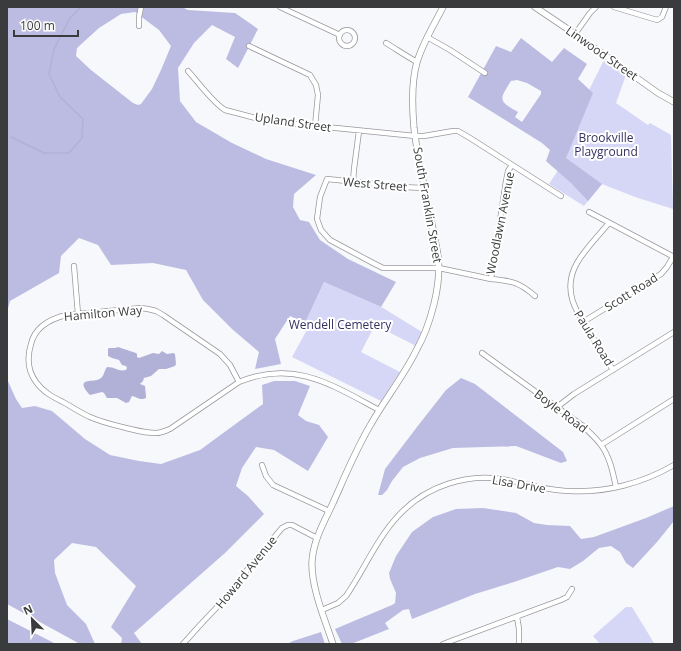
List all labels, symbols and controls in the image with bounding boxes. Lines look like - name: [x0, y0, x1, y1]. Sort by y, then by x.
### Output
- scale bar: [14, 12, 78, 38]
- text: 100 m: [20, 17, 55, 34]
- street label: Linwood Street: [563, 22, 641, 84]
- street label: Upland Street: [254, 108, 332, 136]
- park label: Brookville Playground: [574, 129, 638, 160]
- street label: South Franklin Street: [409, 146, 447, 264]
- street label: Woodlawn Avenue: [482, 170, 518, 276]
- street label: West Street: [342, 173, 408, 195]
- street label: Scott Road: [601, 269, 661, 315]
- street label: Hamilton Way: [63, 301, 144, 325]
- street label: Paula Road: [570, 307, 618, 369]
- park label: Wendell Cemetery: [289, 316, 392, 333]
- street label: Boyle Road: [531, 385, 591, 437]
- street label: Lisa Drive: [491, 471, 547, 497]
- street label: Howard Avenue: [211, 532, 281, 612]
- north arrow: [12, 599, 52, 639]
- text: N: [21, 601, 35, 618]

